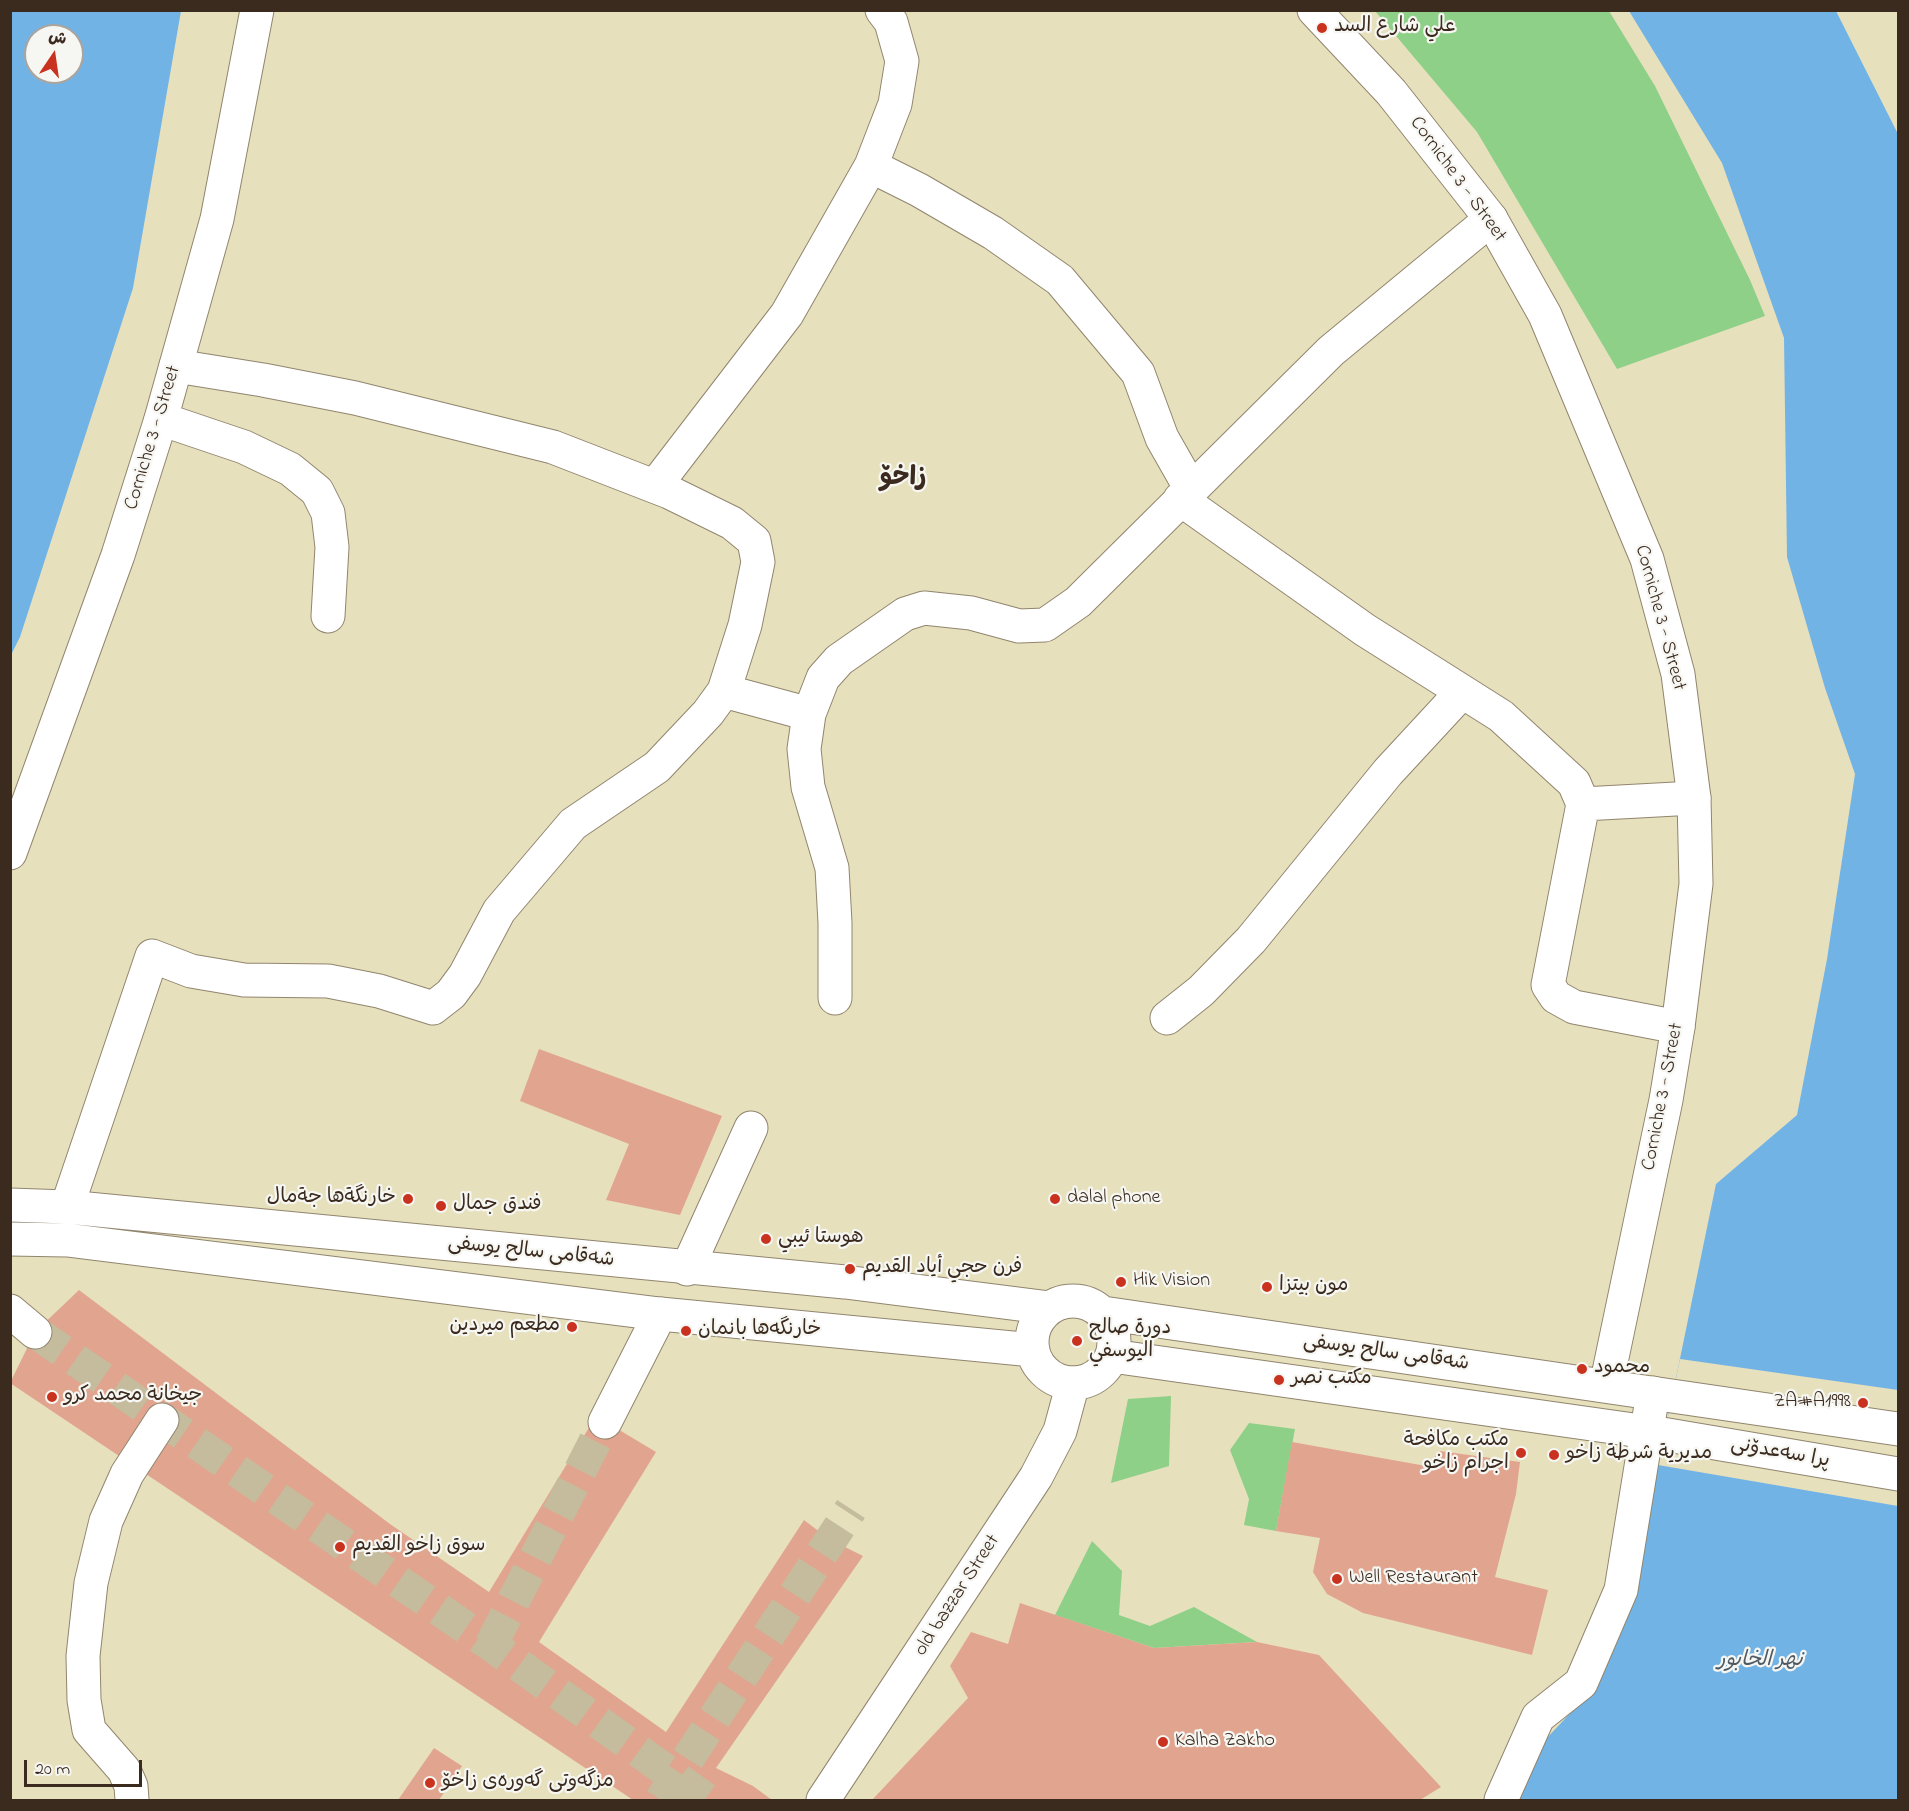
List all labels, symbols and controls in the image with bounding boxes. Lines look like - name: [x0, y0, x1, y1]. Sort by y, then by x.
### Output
- place label: علي شارع السد: [1334, 16, 1455, 40]
- marker: علي شارع السد: [1315, 21, 1329, 35]
- north arrow: [24, 24, 84, 84]
- text: ش: [46, 25, 69, 52]
- street label: Corniche 3 - Street: [1403, 112, 1511, 248]
- street label: Corniche 3 - Street: [121, 363, 187, 513]
- district label: زاخۆ: [880, 464, 926, 496]
- street label: Corniche 3 - Street: [1628, 543, 1690, 693]
- street label: Corniche 3 - Street: [1638, 1021, 1690, 1173]
- place label: خارنگةها جةمال: [267, 1187, 396, 1211]
- place label: dalal phone: [1067, 1187, 1161, 1211]
- marker: خارنگةها جةمال: [401, 1192, 415, 1206]
- marker: dalal phone: [1048, 1192, 1062, 1206]
- place label: فندق جمال: [453, 1194, 542, 1218]
- marker: فندق جمال: [434, 1199, 448, 1213]
- place label: هوستا ئيبي: [778, 1227, 864, 1251]
- street label: شەقامی سالح یوسفی: [447, 1232, 615, 1274]
- marker: هوستا ئيبي: [759, 1232, 773, 1246]
- place label: فرن حجي أياد القديم: [862, 1257, 1022, 1281]
- marker: فرن حجي أياد القديم: [843, 1262, 857, 1276]
- place label: Hik Vision: [1133, 1270, 1210, 1294]
- marker: Hik Vision: [1114, 1275, 1128, 1289]
- place label: مون بيتزا: [1279, 1275, 1348, 1299]
- marker: مون بيتزا: [1260, 1280, 1274, 1294]
- place label: مطعم ميردين: [450, 1315, 560, 1339]
- place label: دورة صالح اليوسفي: [1089, 1318, 1171, 1365]
- place label: خارنگەها بانمان: [698, 1319, 821, 1343]
- marker: مطعم ميردين: [565, 1320, 579, 1334]
- marker: خارنگەها بانمان: [679, 1324, 693, 1338]
- street label: شەقامی سالح یوسفی: [1302, 1330, 1470, 1378]
- marker: دورة صالح اليوسفي: [1070, 1334, 1084, 1348]
- place label: محمود: [1594, 1357, 1650, 1381]
- marker: محمود: [1575, 1362, 1589, 1376]
- place label: مكتب نصر: [1291, 1368, 1372, 1392]
- marker: مكتب نصر: [1272, 1373, 1286, 1387]
- place label: جيخانة محمد كرو: [64, 1385, 202, 1409]
- marker: جيخانة محمد كرو: [45, 1390, 59, 1404]
- place label: ZA#A1998: [1774, 1391, 1851, 1415]
- marker: ZA#A1998: [1856, 1396, 1870, 1410]
- place label: مكتب مكافحة اجرام زاخو: [1404, 1430, 1509, 1477]
- street label: پرا سەعدۆنی: [1729, 1433, 1831, 1475]
- place label: مديرية شرطة زاخو: [1566, 1443, 1712, 1467]
- marker: مكتب مكافحة اجرام زاخو: [1514, 1446, 1528, 1460]
- marker: مديرية شرطة زاخو: [1547, 1448, 1561, 1462]
- street label: old bazzar Street: [910, 1531, 1006, 1661]
- place label: سوق زاخو القديم: [352, 1535, 486, 1559]
- marker: سوق زاخو القديم: [333, 1540, 347, 1554]
- place label: Well Restaurant: [1349, 1567, 1478, 1591]
- marker: Well Restaurant: [1330, 1572, 1344, 1586]
- water label: نهر الخابور: [1717, 1649, 1803, 1675]
- place label: Kalha Zakho: [1175, 1730, 1275, 1754]
- marker: Kalha Zakho: [1156, 1735, 1170, 1749]
- scale bar: [27, 1748, 146, 1786]
- text: 20 m: [35, 1757, 70, 1783]
- place label: مزگەوتی گەورەی زاخۆ: [442, 1771, 614, 1795]
- marker: مزگەوتی گەورەی زاخۆ: [423, 1776, 437, 1790]

